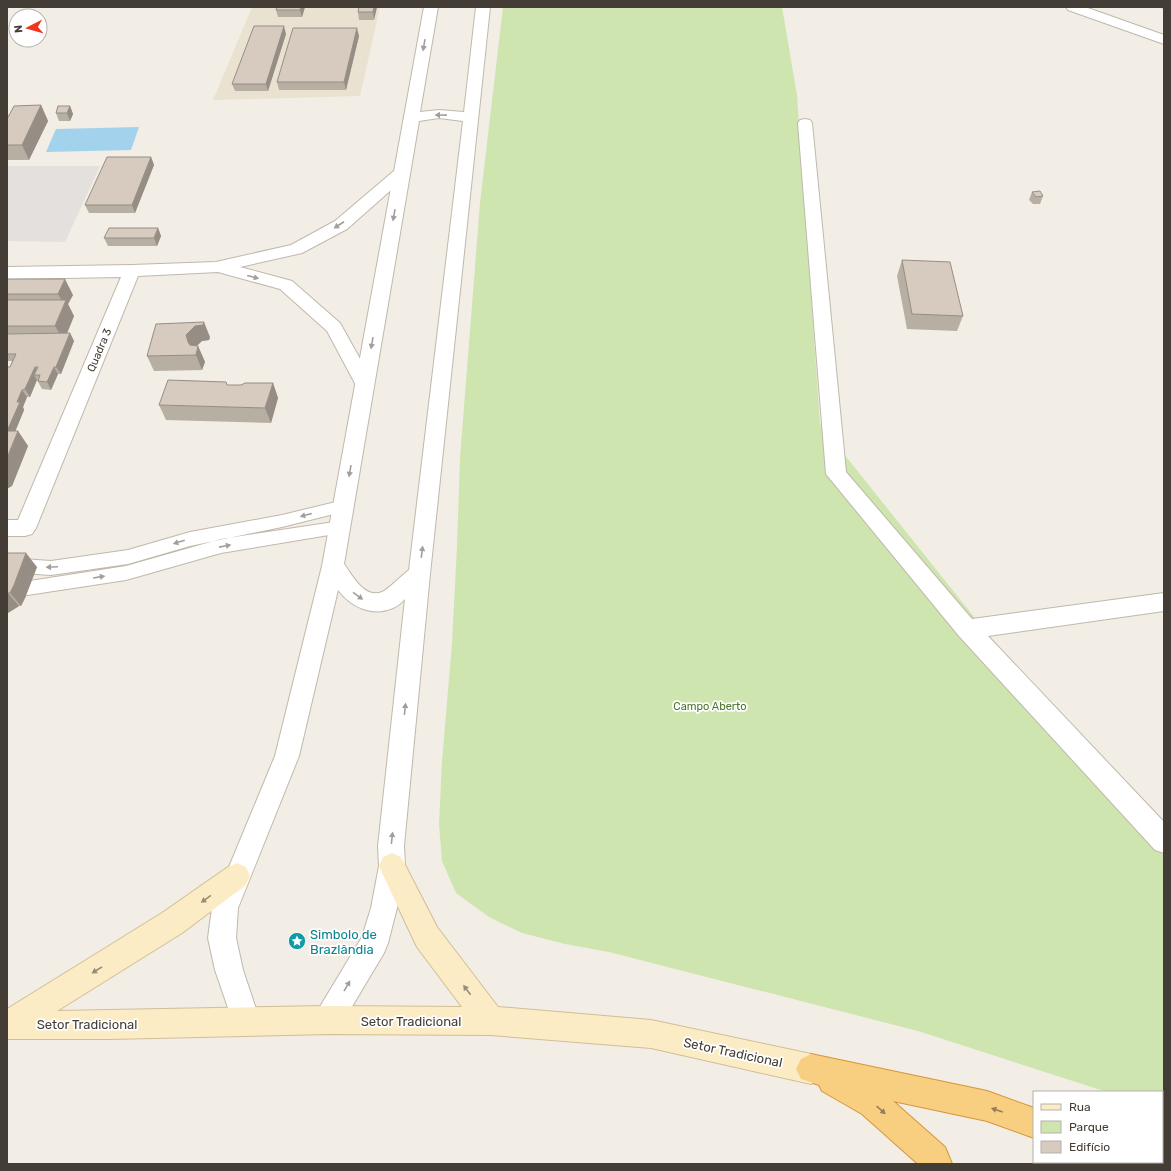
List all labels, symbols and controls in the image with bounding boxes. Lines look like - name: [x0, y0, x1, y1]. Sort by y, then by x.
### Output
- north arrow: [8, 8, 48, 48]
- text: N: [12, 24, 25, 34]
- one-way arrow: [421, 39, 427, 52]
- one-way arrow: [434, 112, 447, 118]
- one-way arrow: [391, 209, 397, 221]
- one-way arrow: [334, 221, 344, 229]
- one-way arrow: [247, 274, 260, 280]
- street label: Quadra 3: [84, 326, 115, 374]
- one-way arrow: [369, 337, 375, 349]
- one-way arrow: [347, 465, 353, 477]
- one-way arrow: [300, 512, 312, 518]
- one-way arrow: [172, 539, 184, 545]
- one-way arrow: [219, 543, 231, 549]
- one-way arrow: [418, 546, 425, 558]
- one-way arrow: [45, 564, 58, 570]
- one-way arrow: [93, 574, 105, 580]
- one-way arrow: [353, 592, 364, 600]
- park label: Campo Aberto: [673, 700, 747, 713]
- one-way arrow: [402, 703, 408, 715]
- one-way arrow: [389, 832, 395, 844]
- one-way arrow: [200, 895, 211, 903]
- place label: Simbolo de Brazlândia: [310, 927, 377, 957]
- place icon: Simbolo de Brazlândia: [287, 931, 307, 951]
- one-way arrow: [92, 966, 102, 974]
- one-way arrow: [344, 980, 351, 992]
- one-way arrow: [463, 985, 471, 996]
- street label: Setor Tradicional: [361, 1014, 461, 1029]
- street label: Setor Tradicional: [37, 1017, 137, 1032]
- street label: Setor Tradicional: [682, 1035, 784, 1070]
- legend: [1033, 1091, 1163, 1163]
- text: Rua: [1069, 1100, 1091, 1114]
- one-way arrow: [876, 1106, 886, 1115]
- one-way arrow: [991, 1107, 1003, 1113]
- text: Parque: [1069, 1120, 1109, 1134]
- text: Edifício: [1069, 1140, 1110, 1154]

